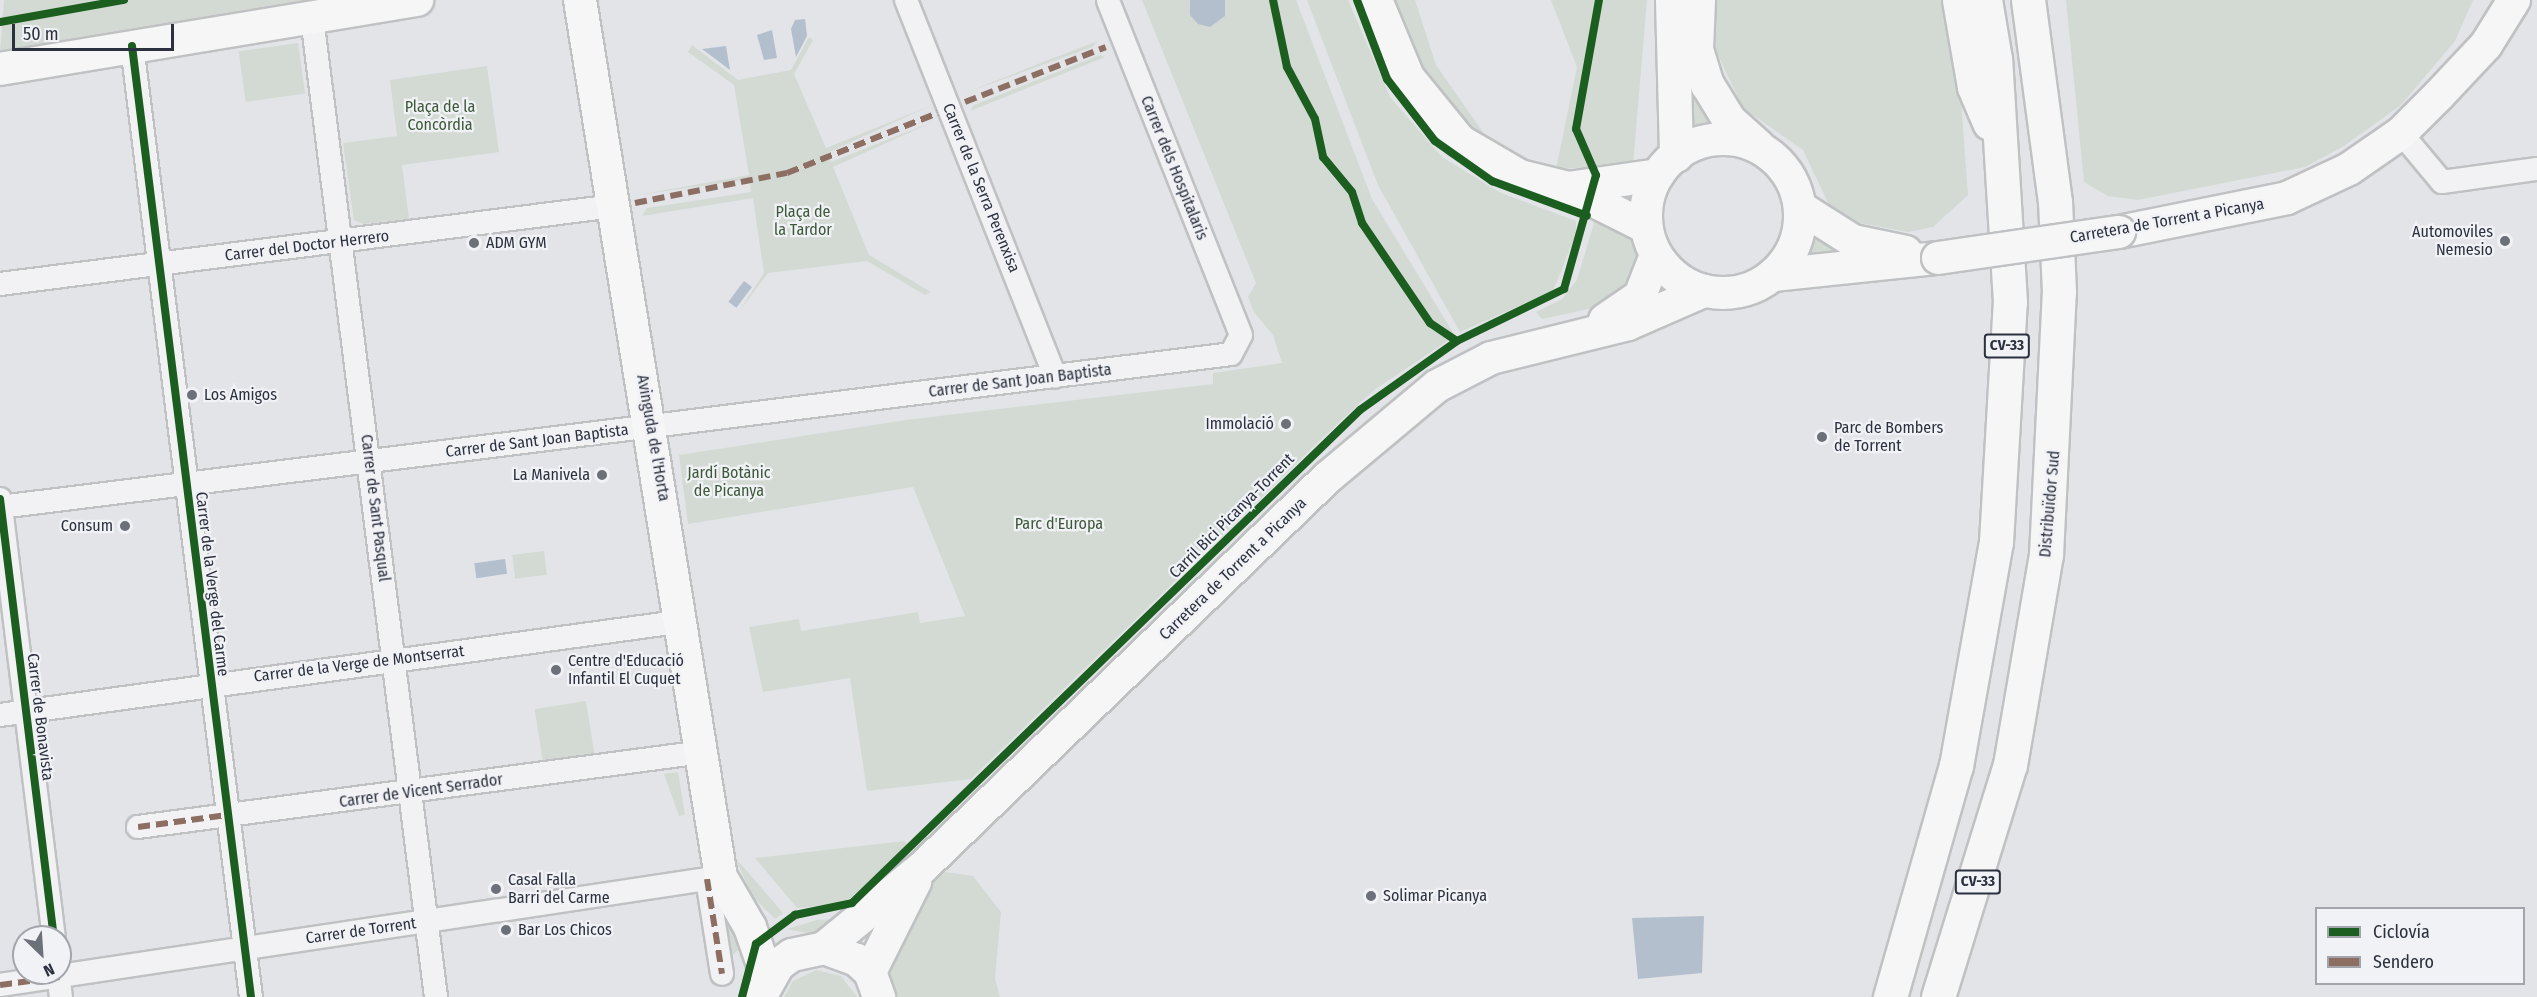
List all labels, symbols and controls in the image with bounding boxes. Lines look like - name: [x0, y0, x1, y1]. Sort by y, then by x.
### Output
- scale bar: [15, 12, 177, 50]
- text: 50 m: [23, 23, 59, 45]
- street label: Carrer dels Hospitalaris: [1136, 93, 1212, 243]
- park label: Plaça de la Concòrdia: [405, 97, 475, 135]
- street label: Carrer de la Serra Perenxisa: [938, 101, 1024, 275]
- street label: Carretera de Torrent a Picanya: [2068, 194, 2266, 248]
- park label: Plaça de la Tardor: [774, 202, 832, 240]
- place label: Automoviles Nemesio: [2412, 222, 2493, 260]
- street label: Carrer del Doctor Herrero: [224, 226, 390, 266]
- place label: ADM GYM: [486, 233, 547, 253]
- marker: Automoviles Nemesio: [2498, 234, 2512, 248]
- marker: ADM GYM: [467, 236, 481, 250]
- road number: CV-33: [1983, 334, 2031, 358]
- street label: Carrer de Sant Joan Baptista: [927, 360, 1113, 402]
- street label: Avinguda de l'Horta: [632, 373, 674, 503]
- place label: Los Amigos: [204, 385, 277, 405]
- marker: Los Amigos: [185, 388, 199, 402]
- place label: Immolació: [1206, 414, 1274, 434]
- marker: Immolació: [1279, 417, 1293, 431]
- place label: Parc de Bombers de Torrent: [1834, 418, 1943, 456]
- street label: Carrer de Sant Joan Baptista: [444, 420, 630, 462]
- marker: Parc de Bombers de Torrent: [1815, 430, 1829, 444]
- street label: Carrer de Sant Pasqual: [356, 433, 394, 583]
- street label: Carril Bici Picanya-Torrent: [1166, 450, 1298, 582]
- street label: Distribuïdor Sud: [2036, 450, 2064, 558]
- park label: Jardí Botànic de Picanya: [687, 463, 771, 501]
- place label: La Manivela: [513, 465, 590, 485]
- marker: La Manivela: [595, 468, 609, 482]
- street label: Carrer de la Verge del Carme: [191, 491, 233, 677]
- street label: Carretera de Torrent a Picanya: [1156, 494, 1310, 644]
- park label: Parc d'Europa: [1015, 514, 1103, 534]
- place label: Consum: [61, 516, 113, 536]
- marker: Consum: [118, 519, 132, 533]
- street label: Carrer de la Verge de Montserrat: [253, 642, 465, 686]
- place label: Centre d'Educació Infantil El Cuquet: [568, 651, 684, 689]
- street label: Carrer de Bonavista: [23, 652, 57, 782]
- marker: Centre d'Educació Infantil El Cuquet: [549, 663, 563, 677]
- street label: Carrer de Vicent Serrador: [338, 770, 504, 812]
- place label: Casal Falla Barri del Carme: [508, 870, 610, 908]
- road number: CV-33: [1954, 870, 2002, 894]
- marker: Casal Falla Barri del Carme: [489, 882, 503, 896]
- place label: Solimar Picanya: [1383, 886, 1487, 906]
- marker: Solimar Picanya: [1364, 889, 1378, 903]
- legend: [2315, 907, 2525, 985]
- street label: Carrer de Torrent: [305, 914, 417, 948]
- place label: Bar Los Chicos: [518, 920, 612, 940]
- text: Ciclovía: [2373, 921, 2430, 943]
- marker: Bar Los Chicos: [499, 923, 513, 937]
- north arrow: [12, 925, 72, 985]
- text: Sendero: [2373, 951, 2434, 973]
- text: N: [41, 959, 57, 981]

